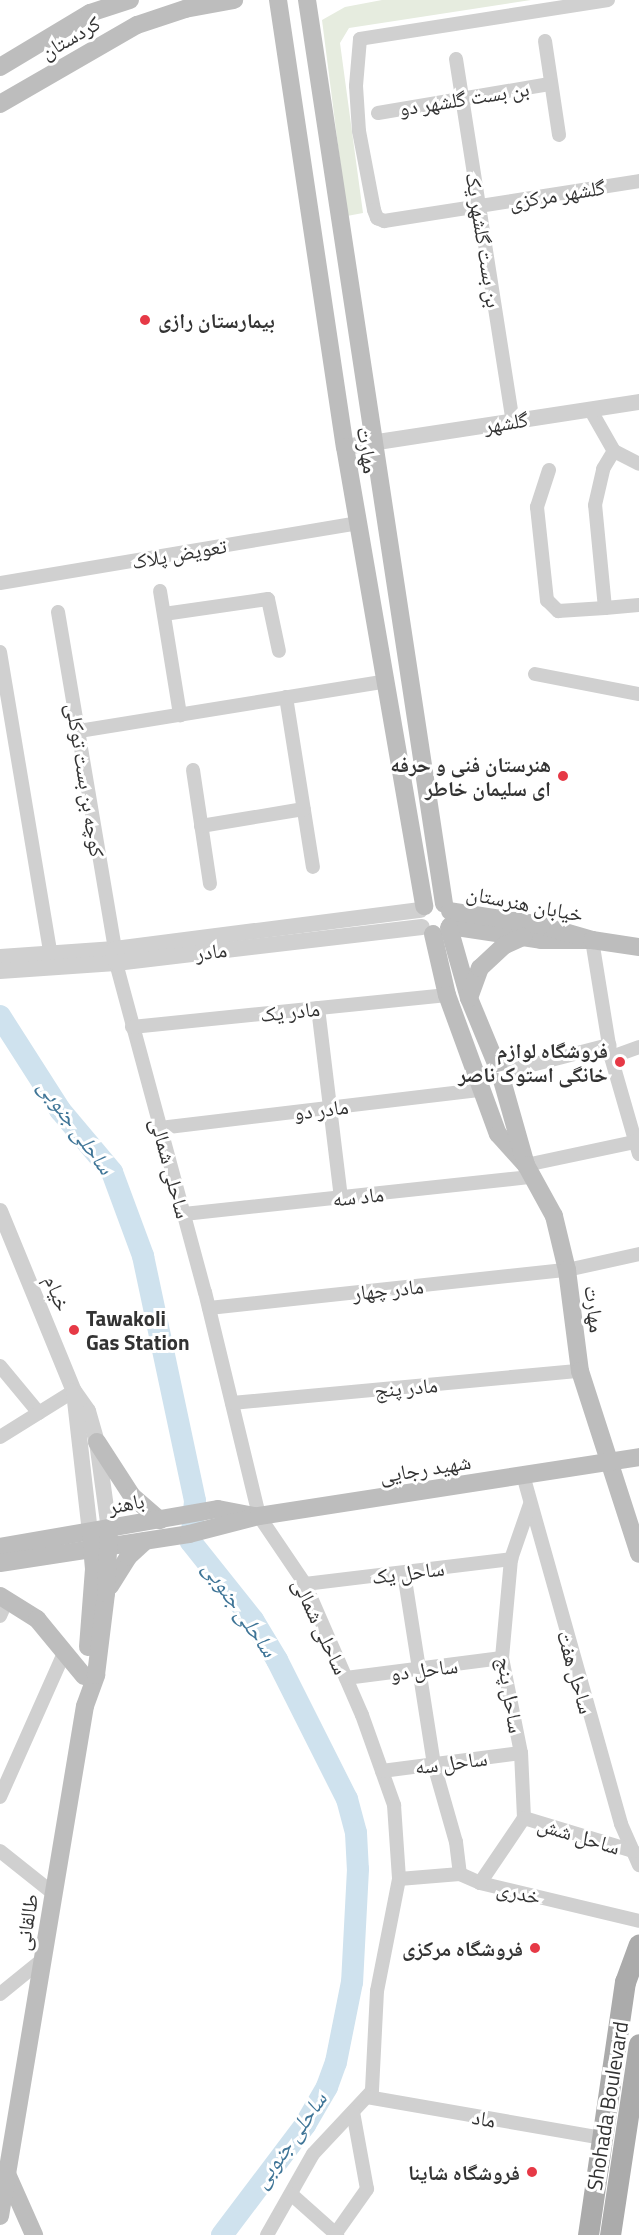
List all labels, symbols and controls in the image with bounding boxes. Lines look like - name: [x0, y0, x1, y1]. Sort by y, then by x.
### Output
- street label: کردستان: [36, 10, 104, 64]
- street label: بن بست گلشهر دو: [397, 75, 531, 121]
- street label: بن بست گلشهر یک: [461, 171, 507, 309]
- street label: گلشهر مرکزی: [507, 174, 607, 214]
- place label: بیمارستان رازی: [158, 307, 275, 333]
- marker: بیمارستان رازی: [136, 311, 154, 329]
- street label: گلشهر: [482, 406, 530, 438]
- street label: مهارت: [352, 425, 384, 475]
- street label: تعویض پلاک: [130, 532, 228, 574]
- street label: کوچه بن بست توکلی: [61, 701, 111, 859]
- place label: هنرستان فنی و حرفه ای سلیمان خاطر: [390, 751, 551, 801]
- marker: هنرستان فنی و حرفه ای سلیمان خاطر: [556, 769, 570, 783]
- street label: خیابان هنرستان: [464, 879, 586, 927]
- street label: مادر: [194, 937, 228, 965]
- street label: مادر یک: [259, 995, 321, 1027]
- place label: فروشگاه لوازم خانگى استوک ناصر: [458, 1037, 608, 1087]
- marker: فروشگاه لوازم خانگى استوک ناصر: [613, 1055, 627, 1069]
- water label: ساحلی جنوبی: [33, 1074, 119, 1180]
- street label: مادر دو: [292, 1093, 350, 1125]
- street label: ساحلی شمالی: [145, 1115, 197, 1221]
- street label: ماد سه: [331, 1181, 385, 1211]
- street label: خیام: [39, 1271, 77, 1315]
- street label: مادر چهار: [351, 1273, 425, 1305]
- street label: مهارت: [580, 1284, 610, 1334]
- place label: Tawakoli Gas Station: [86, 1305, 190, 1355]
- marker: Tawakoli Gas Station: [67, 1323, 81, 1337]
- street label: مادر پنج: [373, 1372, 439, 1402]
- street label: شهید رجایی: [377, 1448, 473, 1488]
- street label: باهنر: [106, 1487, 146, 1519]
- street label: ساحل یک: [370, 1555, 446, 1589]
- water label: ساحلی جنوبی: [197, 1556, 283, 1662]
- street label: ساحلی شمالی: [288, 1574, 354, 1678]
- street label: ساحل هفت: [552, 1627, 600, 1717]
- street label: ساحل دو: [389, 1652, 459, 1686]
- street label: ساحل پنج: [493, 1655, 529, 1735]
- street label: ساحل سه: [413, 1745, 489, 1779]
- street label: ساحل شش: [535, 1811, 623, 1859]
- street label: خدری: [495, 1875, 543, 1909]
- street label: طالقانی: [9, 1892, 43, 1952]
- place label: فروشگاه مرکزى: [402, 1935, 523, 1961]
- marker: فروشگاه مرکزى: [528, 1941, 542, 1955]
- street label: Shohada Boulevard: [581, 2020, 633, 2192]
- water label: ساحلی جنوبی: [247, 2087, 333, 2193]
- street label: ماد: [470, 2104, 498, 2132]
- place label: فروشگاه شاینا: [408, 2159, 520, 2185]
- marker: فروشگاه شاینا: [525, 2165, 539, 2179]

